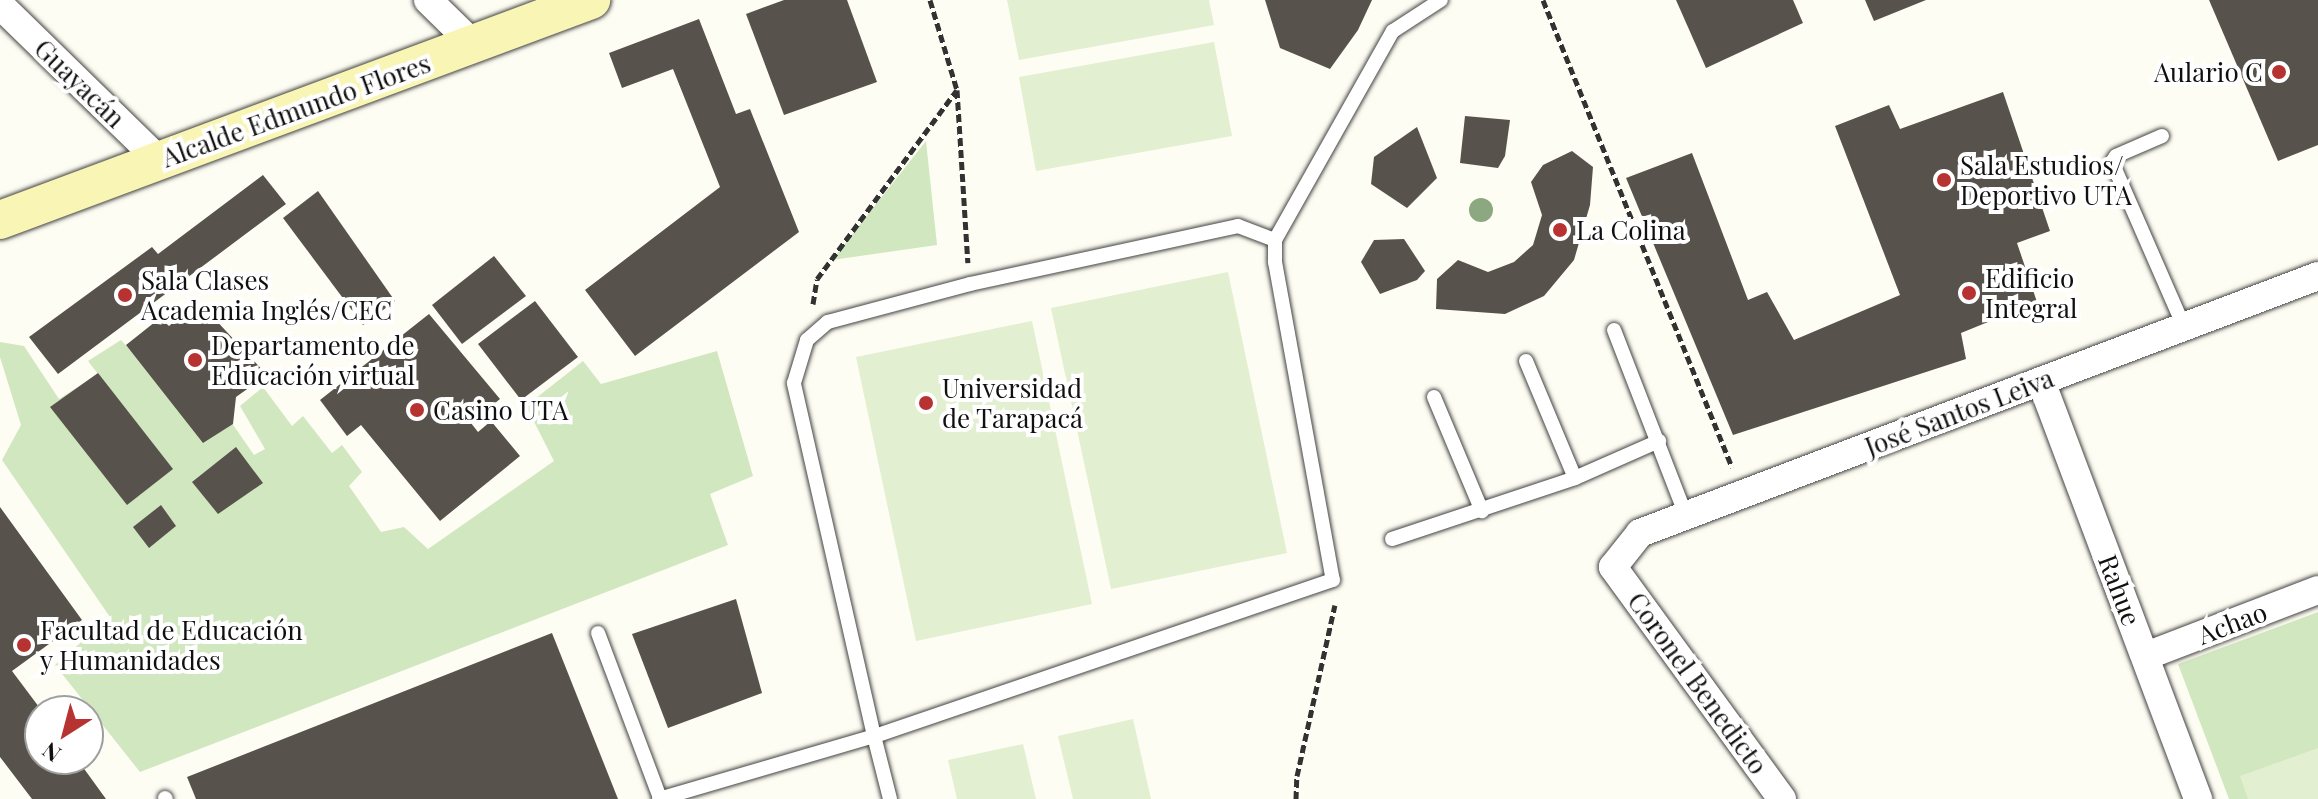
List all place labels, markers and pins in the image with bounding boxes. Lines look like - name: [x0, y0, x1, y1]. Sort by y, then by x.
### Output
- place label: Aulario C: [2154, 56, 2263, 88]
- marker: Aulario C: [2270, 63, 2288, 81]
- place label: Sala Estudios/ Deportivo UTA: [1960, 149, 2132, 210]
- marker: Sala Estudios/ Deportivo UTA: [1935, 171, 1953, 189]
- place label: La Colina: [1576, 214, 1686, 246]
- marker: La Colina: [1551, 221, 1569, 239]
- place label: Edificio Integral: [1985, 262, 2077, 324]
- place label: Sala Clases Academia Inglés/CEC: [141, 264, 392, 326]
- marker: Edificio Integral: [1960, 284, 1978, 302]
- marker: Sala Clases Academia Inglés/CEC: [116, 286, 134, 304]
- place label: Departamento de Educación virtual: [211, 329, 416, 390]
- marker: Departamento de Educación virtual: [186, 351, 204, 369]
- place label: Universidad de Tarapacá: [942, 372, 1084, 434]
- place label: Casino UTA: [433, 394, 568, 426]
- marker: Universidad de Tarapacá: [917, 394, 935, 412]
- marker: Casino UTA: [408, 401, 426, 419]
- place label: Facultad de Educación y Humanidades: [40, 614, 303, 676]
- marker: Facultad de Educación y Humanidades: [15, 636, 33, 654]

